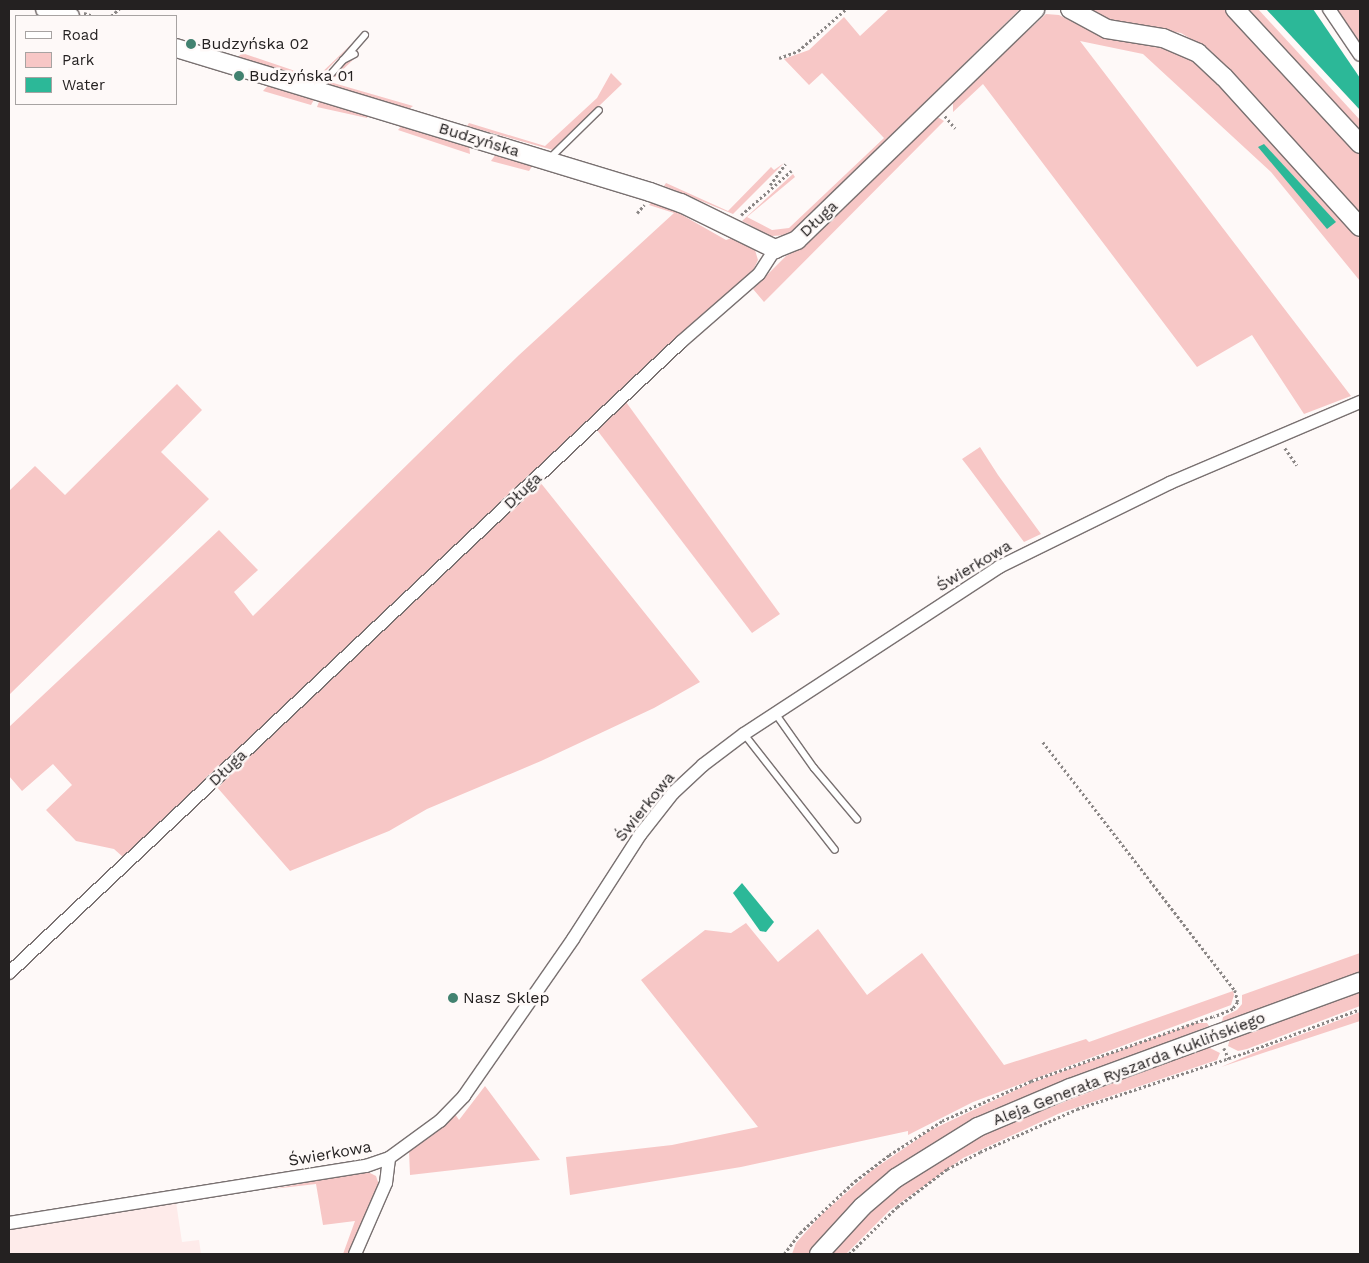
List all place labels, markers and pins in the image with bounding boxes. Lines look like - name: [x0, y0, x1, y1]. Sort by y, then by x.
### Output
- place label: Budzyńska 02: [201, 34, 309, 54]
- marker: Budzyńska 02: [185, 38, 197, 50]
- place label: Budzyńska 01: [249, 66, 354, 86]
- marker: Budzyńska 01: [233, 70, 245, 82]
- place label: Nasz Sklep: [463, 988, 550, 1008]
- marker: Nasz Sklep: [447, 992, 459, 1004]

